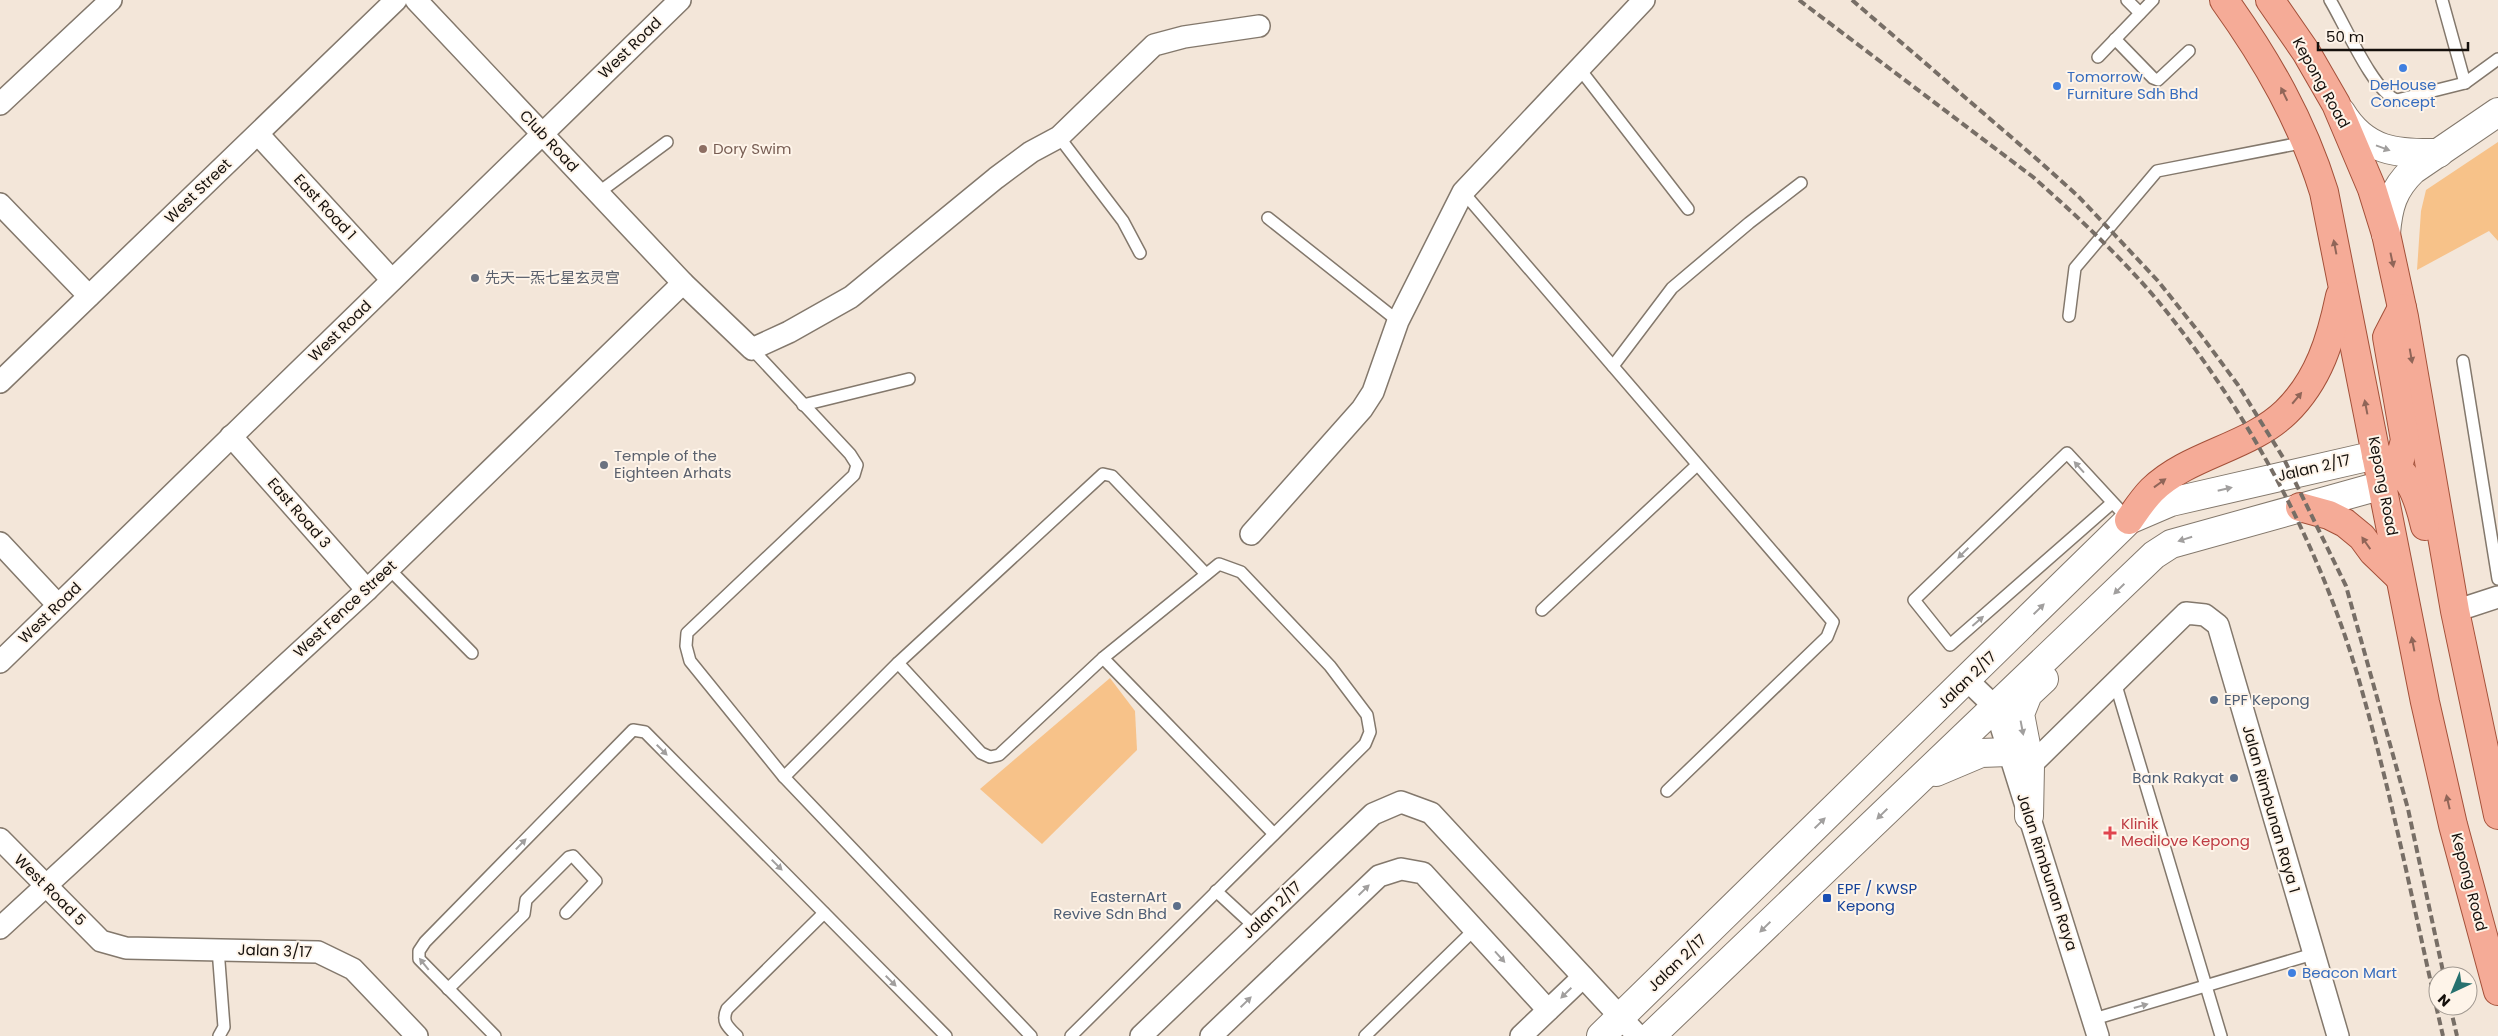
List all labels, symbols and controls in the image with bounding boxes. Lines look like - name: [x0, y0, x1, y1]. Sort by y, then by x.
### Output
- street label: West Road: [593, 12, 666, 83]
- scale bar: [2318, 20, 2468, 52]
- text: 50 m: [2326, 26, 2364, 47]
- street label: Kepong Road: [2288, 34, 2355, 132]
- marker: DeHouse Concept: [2397, 62, 2409, 74]
- place label: Tomorrow Furniture Sdh Bhd: [2067, 66, 2199, 104]
- place label: DeHouse Concept: [2370, 74, 2436, 112]
- marker: Tomorrow Furniture Sdh Bhd: [2051, 80, 2063, 92]
- one-way arrow: [2280, 87, 2288, 101]
- street label: Club Road: [515, 105, 584, 176]
- place label: Dory Swim: [713, 138, 792, 159]
- marker: Dory Swim: [697, 143, 709, 155]
- one-way arrow: [2376, 144, 2391, 152]
- street label: West Street: [160, 154, 236, 228]
- street label: East Road 1: [289, 169, 361, 244]
- one-way arrow: [2330, 239, 2338, 255]
- one-way arrow: [2388, 253, 2396, 268]
- place label: 先天一炁七星玄灵宫: [485, 267, 620, 288]
- marker: 先天一炁七星玄灵宫: [469, 272, 481, 284]
- street label: West Road: [303, 295, 376, 366]
- one-way arrow: [2407, 349, 2415, 365]
- one-way arrow: [2292, 392, 2303, 405]
- one-way arrow: [2362, 398, 2370, 414]
- street label: Kepong Road: [2364, 434, 2403, 537]
- place label: Temple of the Eighteen Arhats: [614, 445, 732, 483]
- street label: Jalan 2/17: [2275, 449, 2352, 486]
- marker: Temple of the Eighteen Arhats: [598, 459, 610, 471]
- one-way arrow: [2074, 460, 2085, 473]
- street label: East Road 3: [263, 473, 336, 552]
- one-way arrow: [2154, 478, 2167, 488]
- one-way arrow: [2218, 485, 2233, 493]
- one-way arrow: [2178, 536, 2193, 544]
- one-way arrow: [2361, 536, 2371, 550]
- one-way arrow: [1957, 547, 1969, 559]
- street label: West Fence Street: [288, 555, 401, 662]
- street label: West Road: [13, 577, 86, 648]
- one-way arrow: [2113, 583, 2125, 595]
- one-way arrow: [2033, 603, 2045, 615]
- one-way arrow: [1971, 615, 1983, 627]
- one-way arrow: [2409, 636, 2417, 651]
- street label: Jalan 2/17: [1933, 646, 2001, 713]
- place label: EPF Kepong: [2224, 689, 2310, 710]
- marker: EPF Kepong: [2208, 694, 2220, 706]
- one-way arrow: [2019, 720, 2027, 736]
- street label: Jalan Rimbunan Raya 1: [2237, 723, 2305, 895]
- one-way arrow: [656, 744, 668, 756]
- place label: Bank Rakyat: [2132, 767, 2224, 788]
- marker: Bank Rakyat: [2228, 772, 2240, 784]
- street label: Jalan Rimbunan Raya: [2012, 790, 2083, 953]
- one-way arrow: [2444, 795, 2452, 810]
- one-way arrow: [1876, 808, 1888, 820]
- place label: Klinik Medilove Kepong: [2121, 813, 2250, 851]
- one-way arrow: [1814, 817, 1826, 829]
- marker: Klinik Medilove Kepong: [2103, 826, 2117, 840]
- street label: Kepong Road: [2446, 830, 2493, 933]
- one-way arrow: [514, 838, 526, 850]
- street label: West Road 5: [10, 849, 91, 930]
- one-way arrow: [771, 859, 783, 871]
- street label: Jalan 2/17: [1238, 876, 1306, 943]
- place label: EPF / KWSP Kepong: [1837, 878, 1918, 916]
- one-way arrow: [1358, 884, 1370, 896]
- place label: EasternArt Revive Sdn Bhd: [1053, 886, 1167, 924]
- marker: EPF / KWSP Kepong: [1821, 892, 1833, 904]
- marker: EasternArt Revive Sdn Bhd: [1171, 900, 1183, 912]
- one-way arrow: [1760, 921, 1772, 933]
- street label: Jalan 2/17: [1643, 929, 1711, 996]
- street label: Jalan 3/17: [237, 939, 313, 962]
- one-way arrow: [1494, 950, 1506, 962]
- one-way arrow: [419, 957, 430, 970]
- place label: Beacon Mart: [2302, 962, 2397, 983]
- north arrow: [2428, 966, 2478, 1016]
- marker: Beacon Mart: [2286, 967, 2298, 979]
- one-way arrow: [885, 974, 897, 986]
- one-way arrow: [1560, 987, 1572, 999]
- text: N: [2433, 990, 2455, 1011]
- one-way arrow: [1240, 996, 1252, 1008]
- one-way arrow: [2133, 1001, 2148, 1009]

